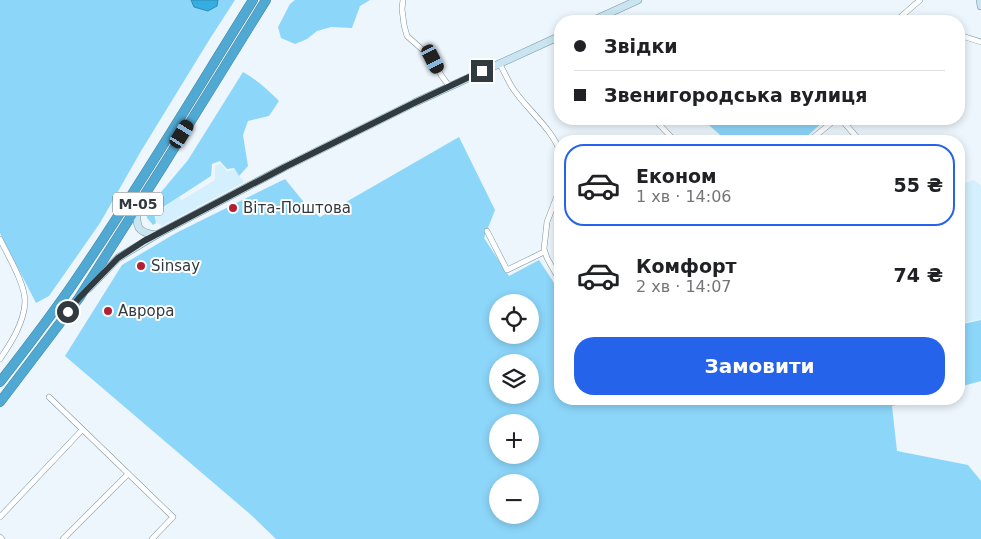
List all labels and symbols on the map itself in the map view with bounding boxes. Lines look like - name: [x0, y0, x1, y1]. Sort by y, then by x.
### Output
- car: [419, 42, 446, 76]
- route end: [471, 60, 493, 82]
- car: [167, 117, 196, 151]
- road number: М-05: [113, 192, 163, 215]
- place label: Віта-Поштова: [243, 199, 351, 217]
- marker: Віта-Поштова: [227, 202, 239, 214]
- place label: Sinsay: [151, 257, 200, 275]
- marker: Sinsay: [135, 260, 147, 272]
- route start: [57, 301, 79, 323]
- place label: Аврора: [118, 302, 175, 320]
- marker: Аврора: [102, 305, 114, 317]

